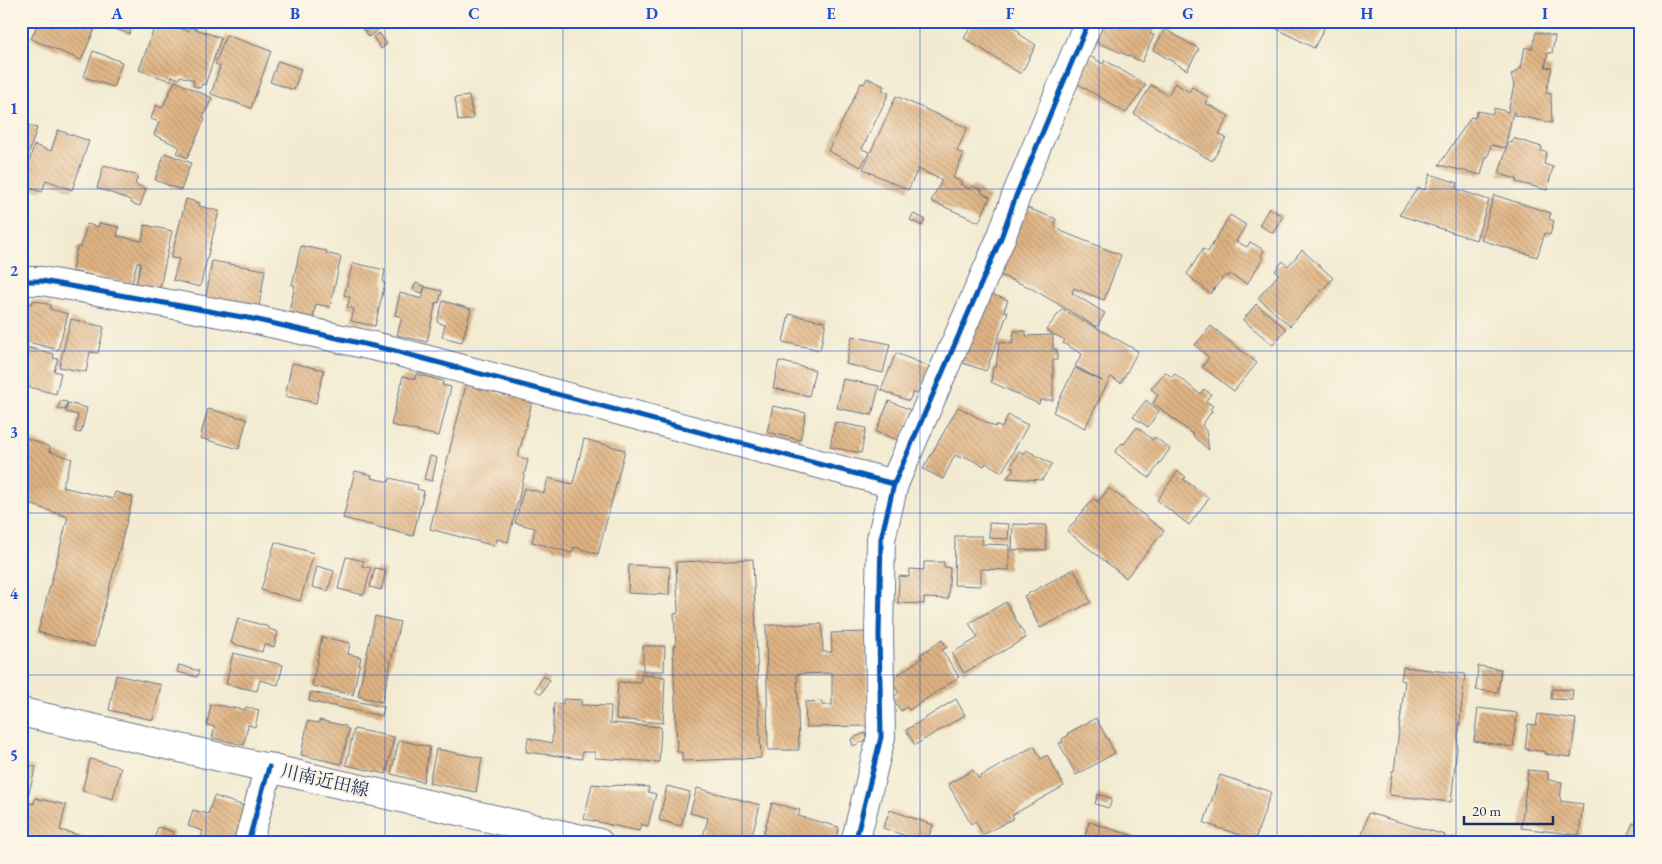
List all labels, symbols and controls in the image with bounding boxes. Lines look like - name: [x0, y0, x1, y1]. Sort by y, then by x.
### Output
- text: A: [110, 3, 123, 24]
- text: B: [290, 3, 300, 24]
- text: C: [468, 3, 480, 24]
- text: D: [646, 3, 658, 24]
- text: E: [826, 3, 836, 24]
- text: F: [1006, 3, 1015, 24]
- text: G: [1182, 3, 1194, 24]
- text: H: [1361, 3, 1374, 24]
- text: I: [1542, 3, 1548, 24]
- text: 1: [10, 98, 18, 119]
- text: 2: [10, 260, 19, 281]
- text: 3: [10, 422, 18, 443]
- text: 4: [10, 583, 19, 604]
- text: 5: [10, 745, 18, 766]
- street label: 川南近田線: [279, 759, 371, 801]
- scale bar: [1464, 794, 1553, 826]
- text: 20 m: [1472, 801, 1501, 820]

